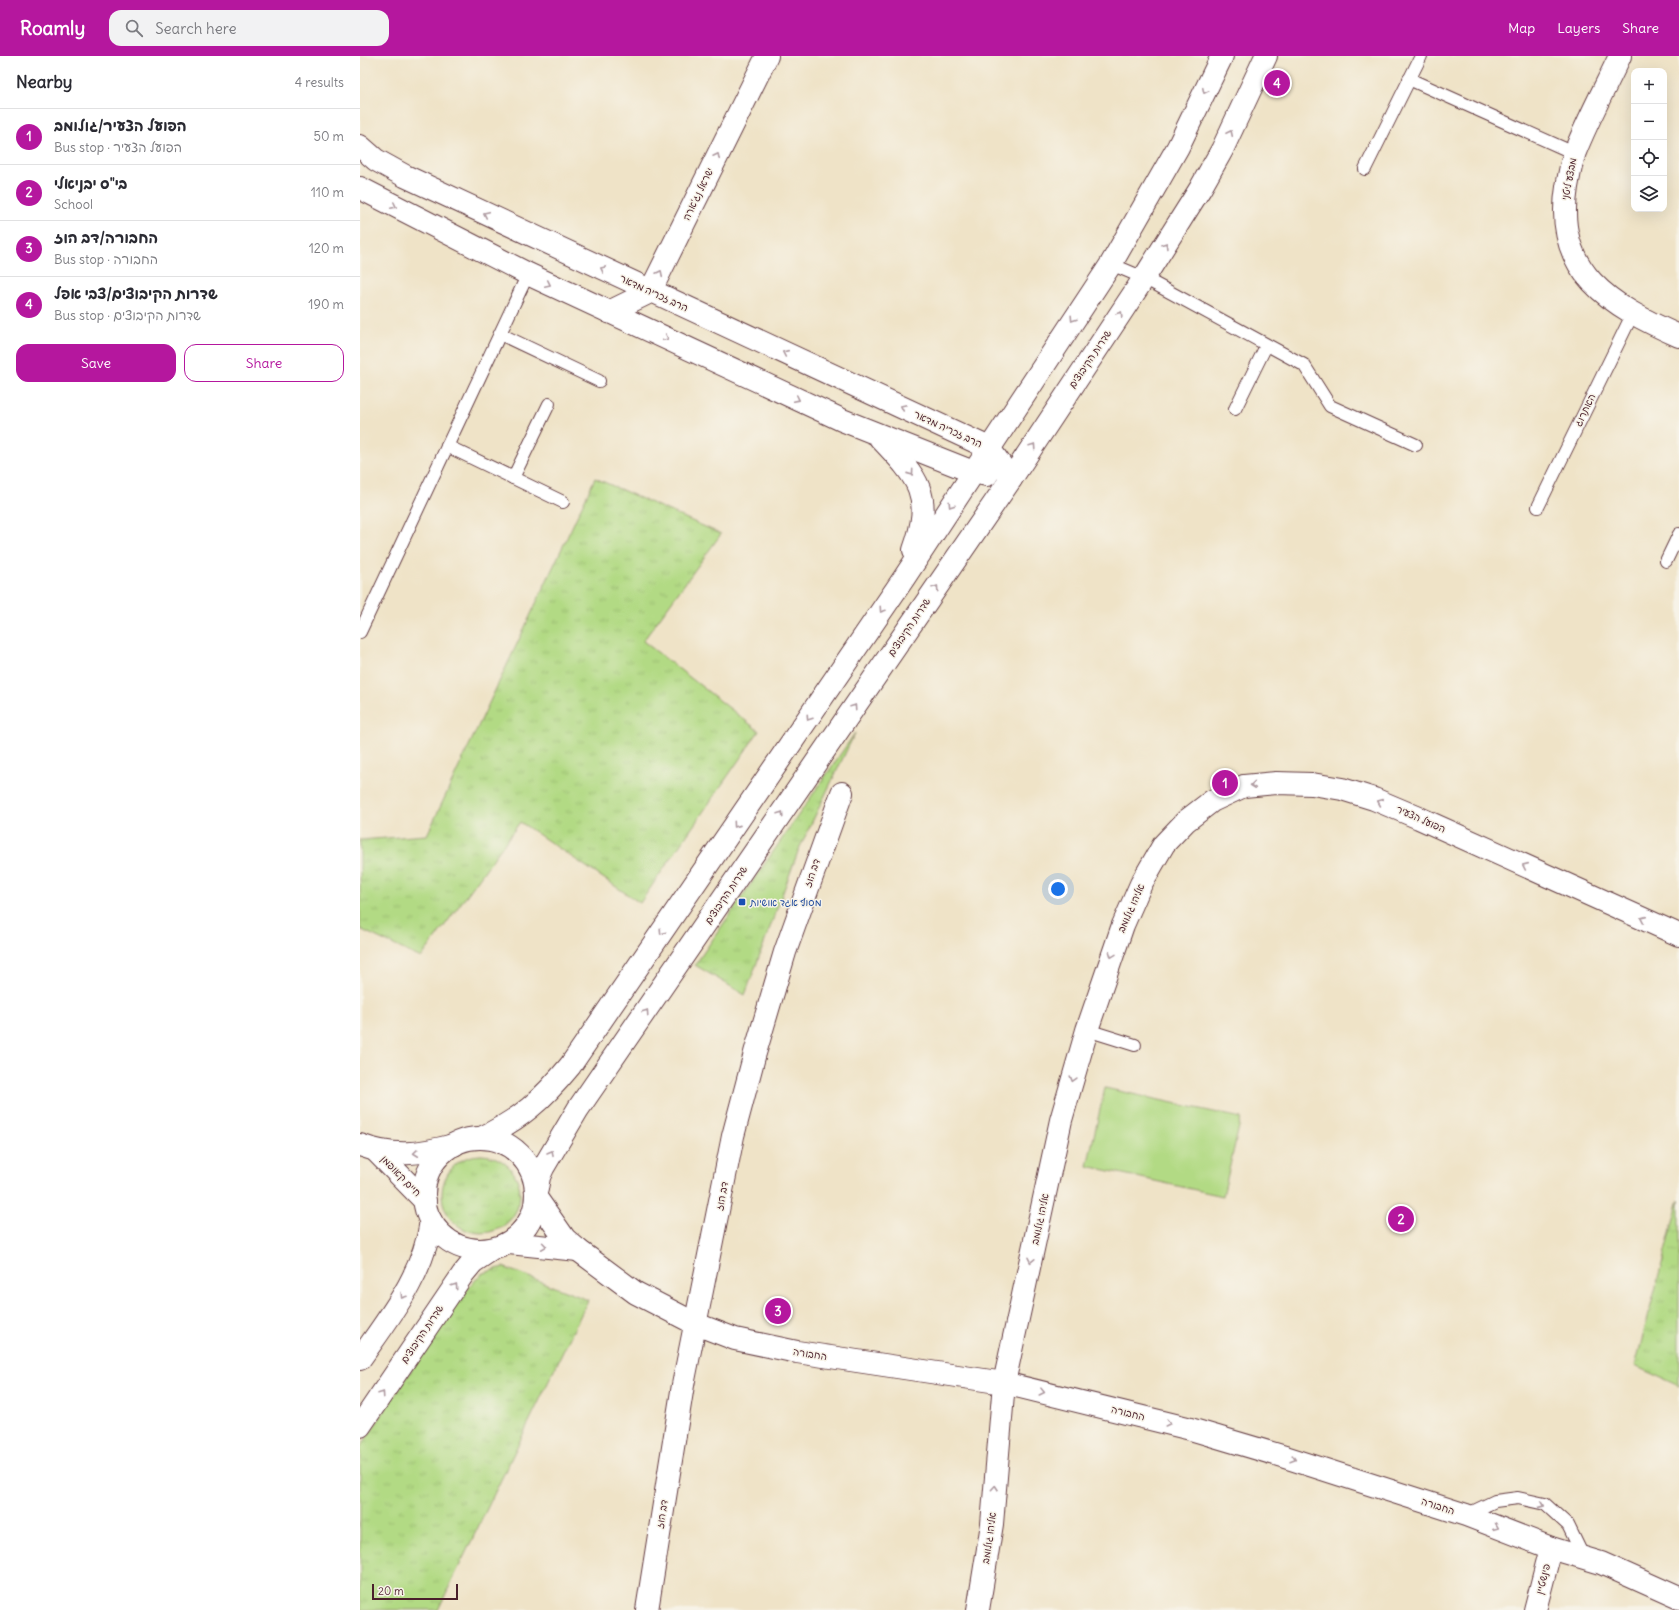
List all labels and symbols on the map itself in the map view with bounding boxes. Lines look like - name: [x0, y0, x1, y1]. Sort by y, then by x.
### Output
- pin: 4: [1264, 68, 1290, 98]
- one-way arrow: [1202, 87, 1210, 94]
- one-way arrow: [1225, 130, 1233, 137]
- one-way arrow: [713, 153, 720, 160]
- street label: מבצע ליטני: [1559, 157, 1579, 201]
- street label: ישראל נג'ארה: [680, 166, 716, 222]
- one-way arrow: [390, 202, 398, 209]
- one-way arrow: [482, 211, 490, 219]
- one-way arrow: [1160, 242, 1167, 249]
- one-way arrow: [600, 266, 607, 274]
- one-way arrow: [655, 269, 662, 277]
- street label: הרב זכריה מדאר: [618, 271, 690, 315]
- one-way arrow: [544, 279, 552, 287]
- one-way arrow: [1115, 312, 1122, 319]
- one-way arrow: [1071, 315, 1078, 322]
- street label: שדרות הקיבוצים: [1066, 327, 1114, 391]
- one-way arrow: [662, 333, 670, 341]
- one-way arrow: [782, 350, 789, 358]
- street label: האתרוג: [1572, 391, 1598, 429]
- one-way arrow: [792, 394, 800, 402]
- one-way arrow: [900, 404, 907, 412]
- street label: הרב זכריה מדאר: [912, 407, 984, 451]
- one-way arrow: [1028, 443, 1036, 450]
- one-way arrow: [906, 469, 913, 476]
- one-way arrow: [948, 501, 956, 508]
- one-way arrow: [931, 585, 939, 592]
- street label: שדרות הקיבוצים: [885, 595, 933, 659]
- one-way arrow: [879, 606, 887, 613]
- one-way arrow: [850, 704, 857, 711]
- one-way arrow: [807, 714, 814, 721]
- pin: 1: [1212, 768, 1238, 798]
- one-way arrow: [1250, 781, 1256, 790]
- one-way arrow: [1377, 798, 1384, 806]
- street label: הפועל הצעיר: [1394, 802, 1448, 836]
- one-way arrow: [776, 811, 784, 818]
- one-way arrow: [733, 821, 741, 828]
- street label: דב הוז: [801, 857, 823, 889]
- street label: שדרות הקיבוצים: [702, 863, 750, 927]
- one-way arrow: [1521, 863, 1529, 871]
- your location: [1048, 879, 1068, 899]
- street label: אליהו גולומב: [1114, 882, 1148, 934]
- place label: מסוף אגד אושיות: [749, 896, 821, 909]
- marker: מסוף אגד אושיות: [737, 897, 747, 907]
- one-way arrow: [1640, 916, 1648, 924]
- one-way arrow: [659, 928, 667, 935]
- one-way arrow: [1108, 951, 1116, 958]
- one-way arrow: [641, 1009, 648, 1016]
- one-way arrow: [1069, 1075, 1078, 1082]
- one-way arrow: [413, 1149, 419, 1158]
- one-way arrow: [547, 1150, 554, 1157]
- street label: חיים קאופמן: [378, 1153, 424, 1199]
- street label: דב הוז: [713, 1180, 731, 1212]
- street label: אליהו גולומב: [1028, 1192, 1052, 1246]
- pin: 2: [1388, 1204, 1414, 1234]
- one-way arrow: [540, 1241, 547, 1250]
- one-way arrow: [1027, 1257, 1035, 1263]
- one-way arrow: [450, 1283, 458, 1290]
- one-way arrow: [400, 1292, 407, 1299]
- pin: 3: [765, 1296, 791, 1326]
- street label: שדרות הקיבוצים: [398, 1302, 446, 1366]
- street label: החבורה: [792, 1345, 828, 1363]
- one-way arrow: [1038, 1387, 1045, 1396]
- one-way arrow: [377, 1391, 384, 1398]
- street label: החבורה: [1110, 1403, 1146, 1423]
- one-way arrow: [1164, 1418, 1171, 1427]
- one-way arrow: [1289, 1454, 1296, 1463]
- one-way arrow: [990, 1485, 999, 1491]
- street label: החבורה: [1420, 1494, 1456, 1518]
- street label: דב הוז: [653, 1498, 671, 1529]
- one-way arrow: [1539, 1500, 1546, 1508]
- street label: אליהו גולומב: [979, 1511, 999, 1565]
- one-way arrow: [1493, 1522, 1500, 1530]
- street label: פינשטיין: [1533, 1562, 1553, 1596]
- scale bar: [372, 1582, 458, 1601]

